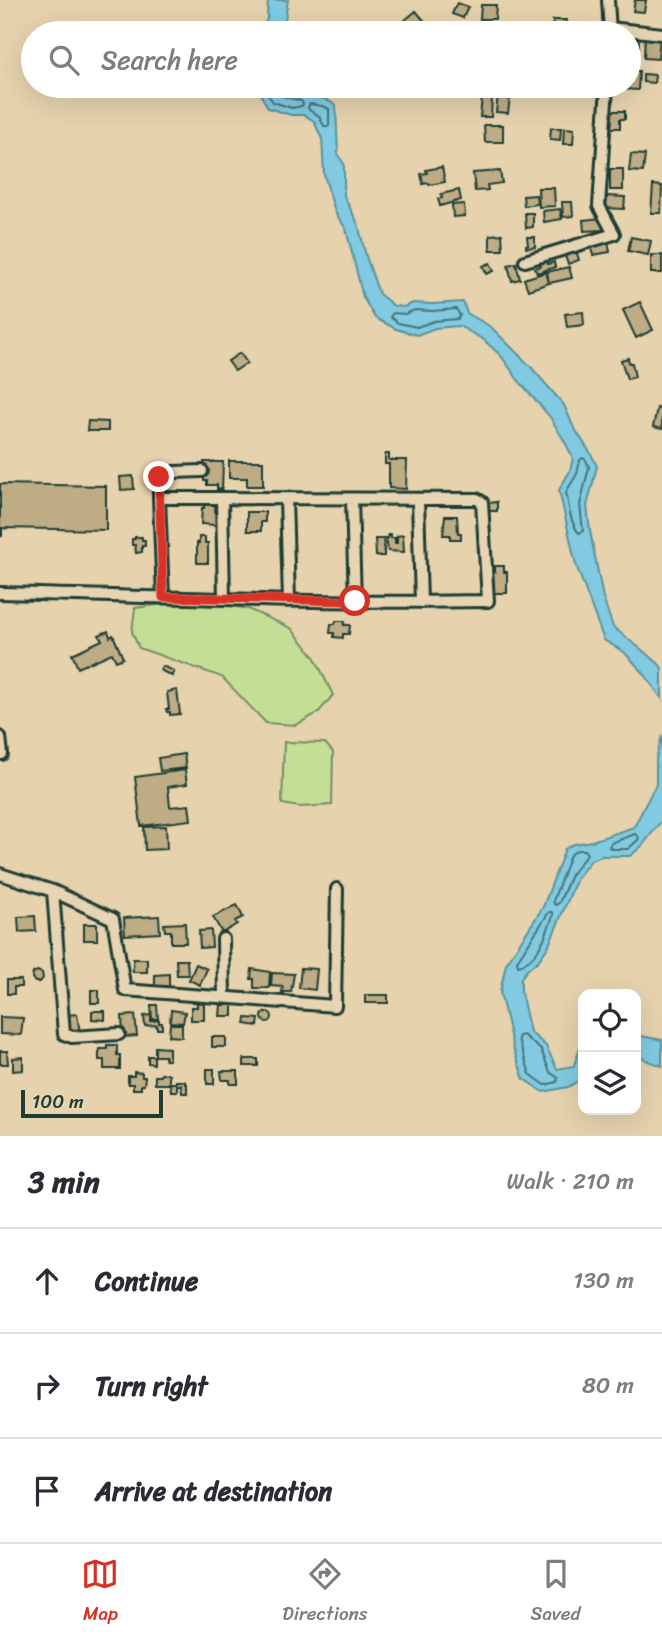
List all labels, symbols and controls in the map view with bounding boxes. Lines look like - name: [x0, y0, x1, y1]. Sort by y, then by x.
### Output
- search box: [21, 21, 641, 98]
- text: Search here: [101, 37, 238, 83]
- icon: search: [45, 41, 83, 79]
- route end: [143, 461, 174, 492]
- route start: [339, 585, 370, 616]
- map controls: [578, 989, 641, 1115]
- button: locate: [578, 989, 641, 1052]
- button: layers: [578, 1052, 641, 1115]
- text: 100 m: [32, 1085, 84, 1118]
- scale bar: [21, 1087, 163, 1119]
- text: 3 min: [28, 1155, 100, 1209]
- text: Walk · 210 m: [507, 1161, 634, 1202]
- text: Continue: [95, 1258, 198, 1304]
- text: 130 m: [573, 1260, 634, 1301]
- icon: ahead: [28, 1262, 66, 1300]
- text: Turn right: [95, 1363, 208, 1409]
- text: 80 m: [582, 1365, 634, 1406]
- icon: right: [28, 1367, 66, 1405]
- text: Arrive at destination: [95, 1468, 332, 1514]
- icon: arrive: [28, 1472, 66, 1510]
- tab: Map: [81, 1555, 119, 1630]
- tab: Directions: [282, 1555, 368, 1630]
- tab: Saved: [530, 1555, 581, 1630]

